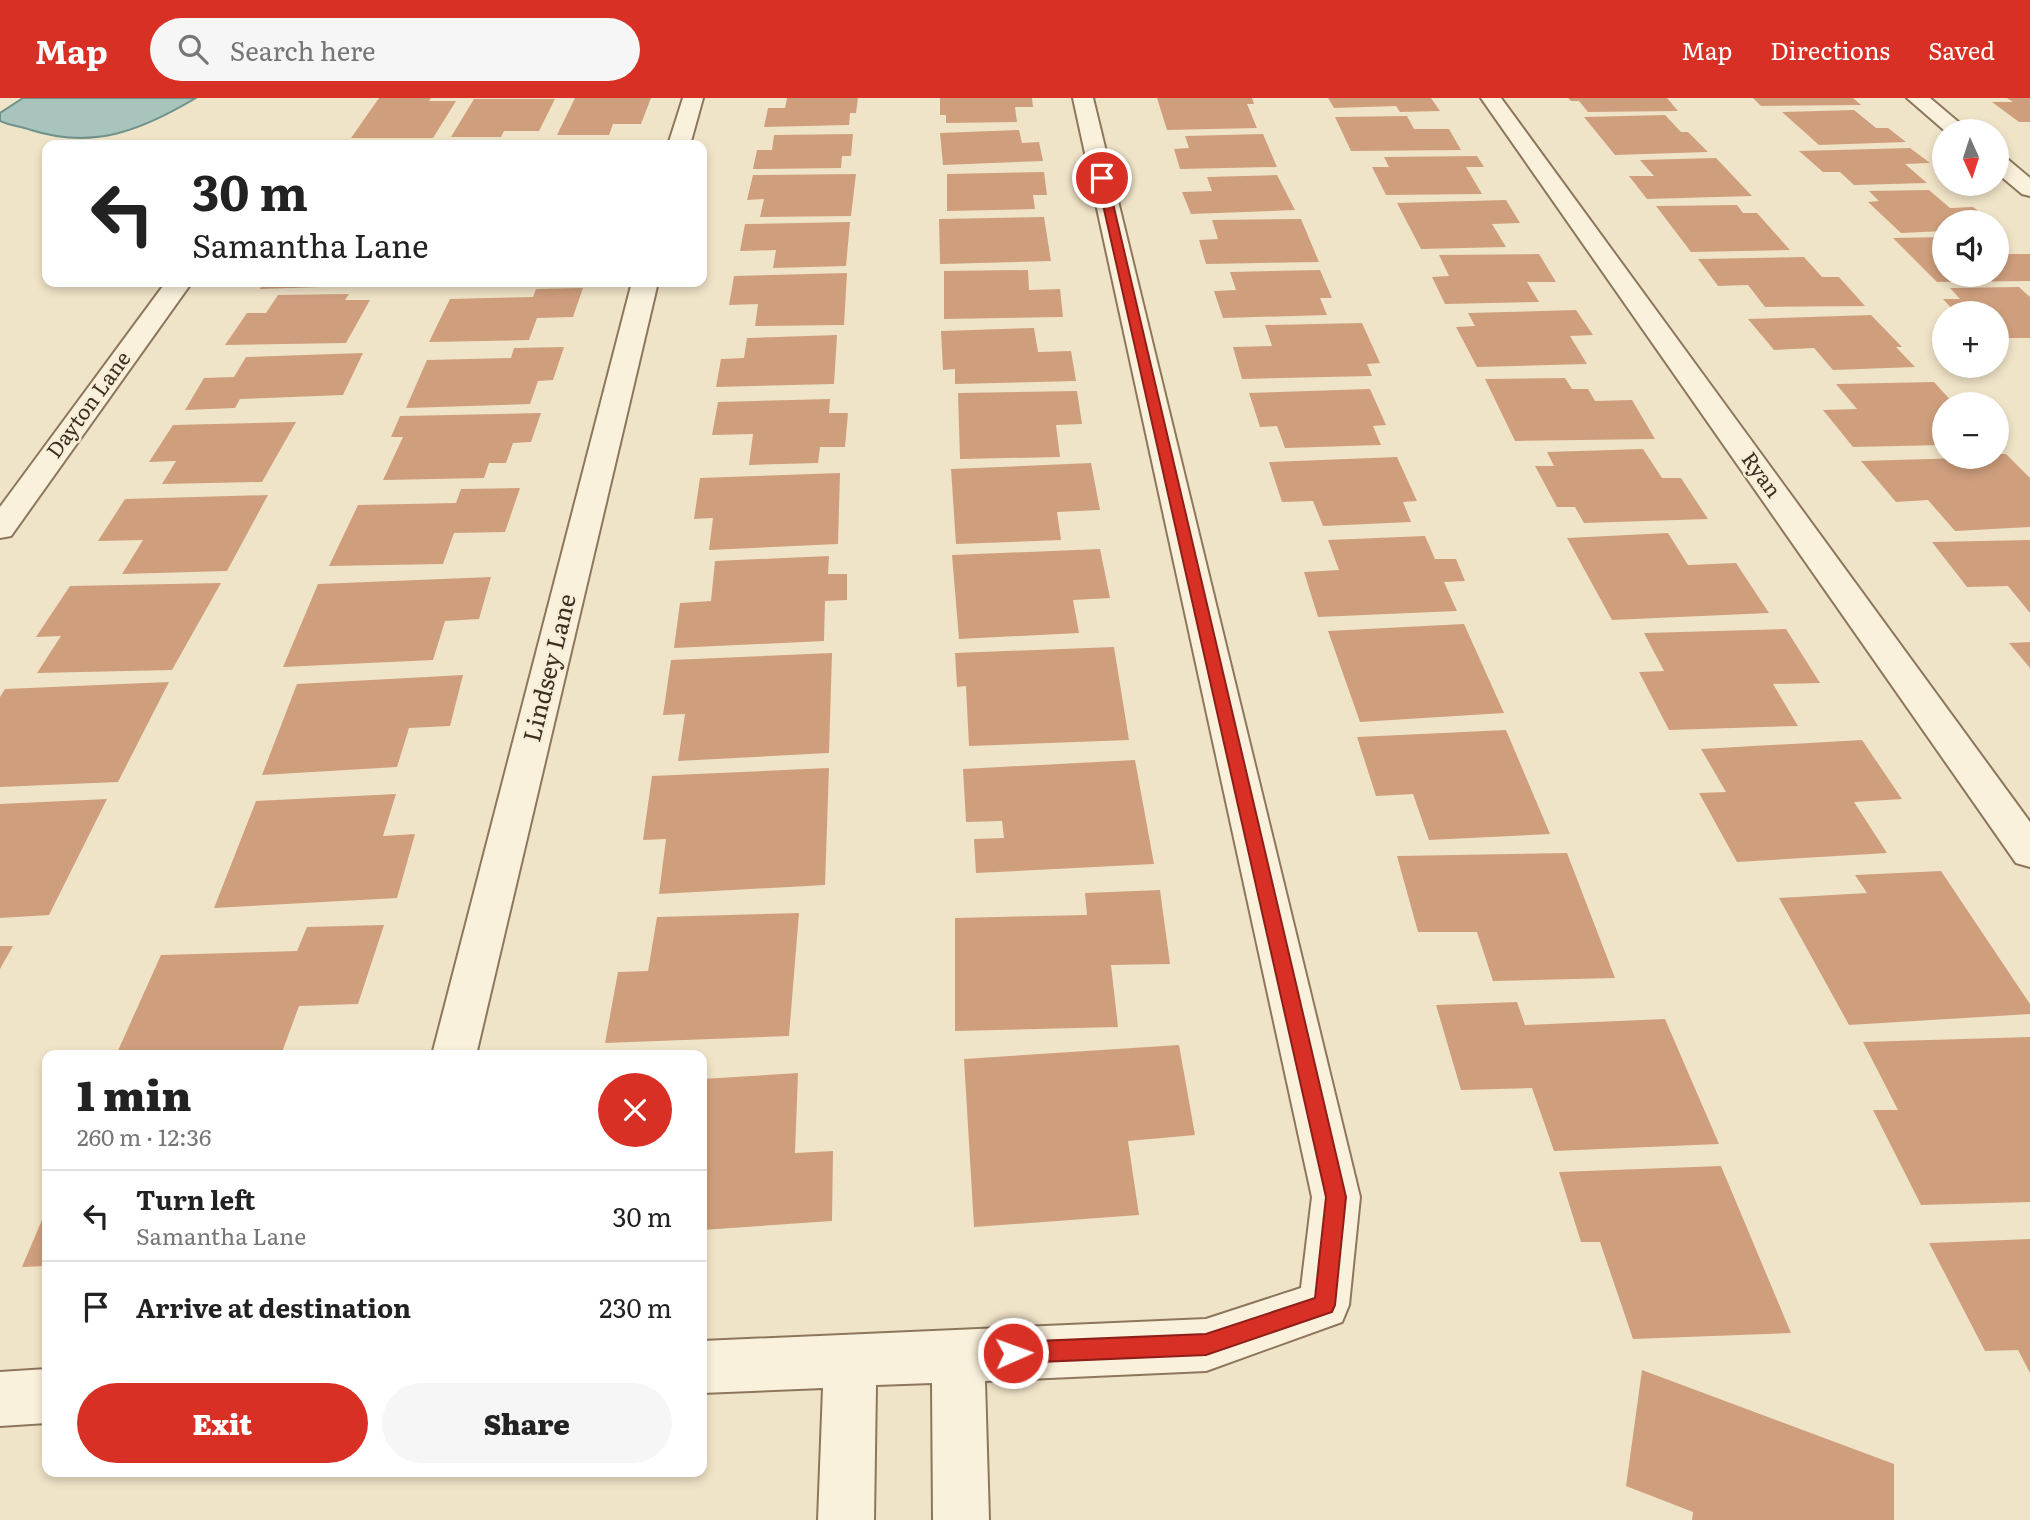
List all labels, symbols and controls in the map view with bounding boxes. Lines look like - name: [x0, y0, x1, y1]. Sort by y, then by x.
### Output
- search box: [150, 18, 640, 81]
- text: Map: [35, 25, 108, 74]
- icon: search: [174, 30, 212, 68]
- text: Search here: [230, 30, 376, 69]
- text: Map: [1681, 32, 1732, 67]
- text: Directions: [1770, 32, 1890, 67]
- text: Saved: [1928, 32, 1995, 67]
- north arrow: [1932, 119, 2009, 196]
- map controls: [1932, 119, 2009, 469]
- pin: [1072, 148, 1132, 208]
- text: 30 m: [192, 153, 308, 226]
- icon: arrive: [1083, 159, 1121, 197]
- icon: left: [77, 168, 168, 259]
- button: sound: [1932, 210, 2009, 287]
- text: Samantha Lane: [192, 220, 429, 268]
- button: +: [1932, 301, 2009, 378]
- street label: Dayton Lane: [37, 343, 137, 464]
- button: −: [1932, 392, 2009, 469]
- street label: Ryan: [1736, 444, 1790, 503]
- street label: Lindsey Lane: [512, 590, 583, 745]
- text: 1 min: [77, 1062, 192, 1124]
- button: close: [598, 1073, 672, 1147]
- text: 260 m · 12:36: [77, 1119, 211, 1153]
- text: Turn left: [136, 1179, 255, 1218]
- text: 30 m: [612, 1196, 672, 1235]
- icon: left: [77, 1197, 115, 1235]
- text: Samantha Lane: [136, 1218, 306, 1252]
- text: Arrive at destination: [136, 1287, 411, 1326]
- text: 230 m: [599, 1287, 672, 1326]
- icon: arrive: [77, 1288, 115, 1326]
- position arrow: [976, 1316, 1050, 1390]
- button: Exit: [77, 1383, 368, 1463]
- button: Share: [382, 1383, 672, 1463]

